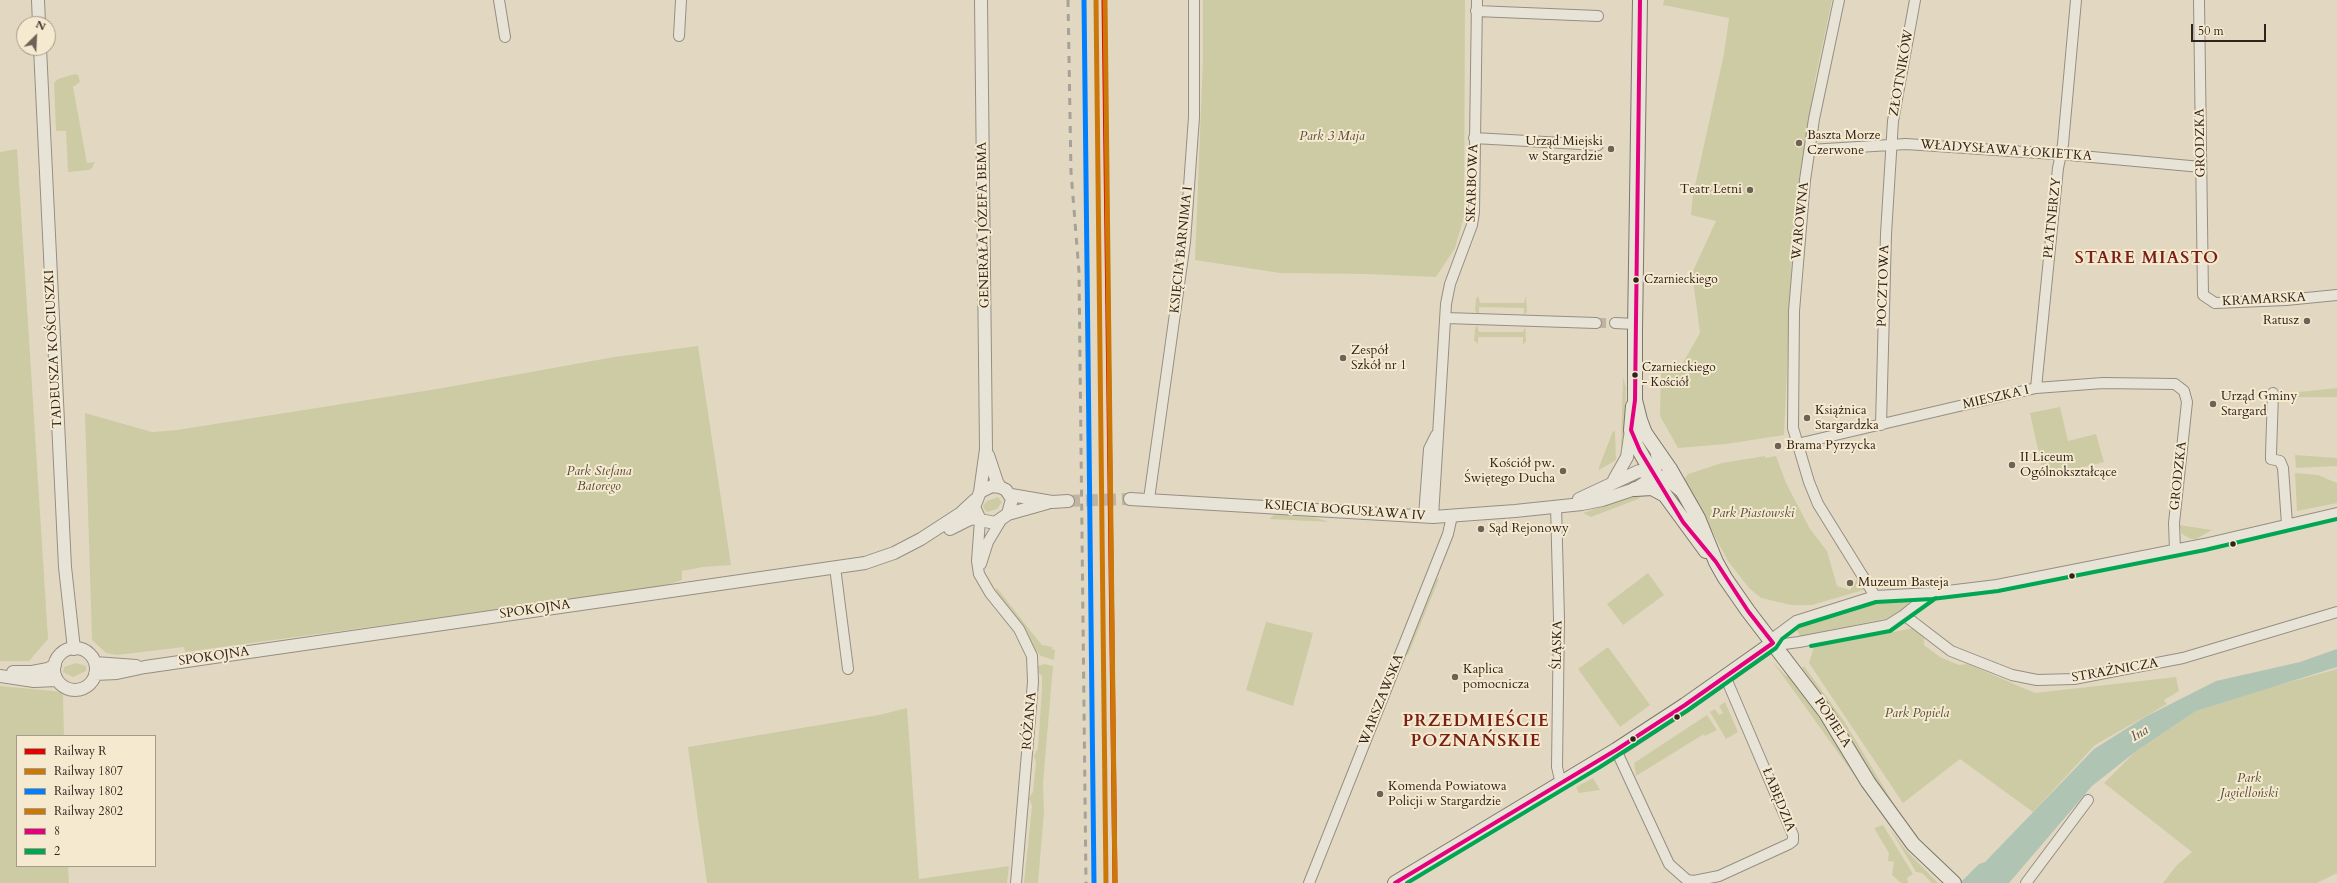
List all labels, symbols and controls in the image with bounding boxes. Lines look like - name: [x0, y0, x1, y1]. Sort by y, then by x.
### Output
- north arrow: [16, 16, 56, 56]
- scale bar: [2193, 16, 2268, 42]
- text: N: [33, 17, 48, 34]
- text: 50 m: [2198, 23, 2224, 39]
- street label: ZŁOTNIKÓW: [1887, 29, 1917, 117]
- street label: GRODZKA: [2193, 108, 2209, 178]
- place label: Baszta Morze Czerwone: [1807, 128, 1881, 159]
- park label: Park 3 Maja: [1299, 129, 1365, 145]
- place label: Urząd Miejski w Stargardzie: [1525, 134, 1603, 165]
- street label: WŁADYSŁAWA ŁOKIETKA: [1920, 137, 2092, 165]
- marker: Baszta Morze Czerwone: [1794, 138, 1804, 148]
- street label: GENERAŁA JÓZEFA BEMA: [975, 142, 993, 308]
- street label: SKARBOWA: [1464, 144, 1482, 222]
- marker: Urząd Miejski w Stargardzie: [1606, 144, 1616, 154]
- street label: PŁATNERZY: [2041, 177, 2065, 259]
- street label: WAROWNA: [1789, 181, 1813, 261]
- place label: Teatr Letni: [1680, 182, 1742, 198]
- marker: Teatr Letni: [1745, 185, 1755, 195]
- street label: KSIĘCIA BARNIMA I: [1168, 186, 1196, 314]
- street label: POCZTOWA: [1875, 244, 1893, 328]
- district label: STARE MIASTO: [2075, 249, 2219, 269]
- street label: TADEUSZA KOŚCIUSZKI: [42, 269, 66, 429]
- place label: Czarnieckiego: [1644, 273, 1718, 287]
- marker: Czarnieckiego: [1631, 275, 1641, 285]
- street label: KRAMARSKA: [2222, 290, 2306, 310]
- place label: Ratusz: [2263, 313, 2299, 329]
- marker: Ratusz: [2302, 316, 2312, 326]
- place label: Zespół Szkół nr 1: [1351, 343, 1407, 374]
- marker: Zespół Szkół nr 1: [1338, 353, 1348, 363]
- place label: Czarnieckiego - Kościół: [1642, 361, 1716, 389]
- marker: Czarnieckiego - Kościół: [1630, 370, 1640, 380]
- street label: MIESZKA I: [1961, 383, 2031, 413]
- place label: Urząd Gminy Stargard: [2221, 389, 2297, 420]
- marker: Urząd Gminy Stargard: [2208, 399, 2218, 409]
- place label: Książnica Stargardzka: [1815, 403, 1879, 434]
- marker: Książnica Stargardzka: [1802, 413, 1812, 423]
- place label: Brama Pyrzycka: [1786, 438, 1876, 454]
- marker: Brama Pyrzycka: [1773, 441, 1783, 451]
- street label: GRODZKA: [2168, 441, 2190, 511]
- place label: II Liceum Ogólnokształcące: [2020, 450, 2117, 481]
- place label: Kościół pw. Świętego Ducha: [1464, 456, 1555, 487]
- marker: II Liceum Ogólnokształcące: [2007, 460, 2017, 470]
- park label: Park Stefana Batorego: [567, 464, 631, 495]
- marker: Kościół pw. Świętego Ducha: [1558, 466, 1568, 476]
- street label: KSIĘCIA BOGUSŁAWA IV: [1264, 498, 1426, 524]
- park label: Park Piastowski: [1712, 506, 1794, 522]
- place label: Sąd Rejonowy: [1489, 521, 1569, 537]
- marker: Sąd Rejonowy: [1476, 524, 1486, 534]
- unlabelled marker: [2228, 539, 2238, 549]
- unlabelled marker: [2067, 571, 2077, 581]
- place label: Muzeum Basteja: [1858, 575, 1949, 591]
- marker: Muzeum Basteja: [1845, 578, 1855, 588]
- street label: SPOKOJNA: [499, 597, 571, 623]
- street label: ŚLĄSKA: [1550, 620, 1566, 670]
- street label: SPOKOJNA: [178, 644, 250, 670]
- street label: WARSZAWSKA: [1357, 652, 1407, 748]
- street label: STRAŻNICZA: [2071, 656, 2159, 686]
- place label: Kaplica pomocnicza: [1463, 662, 1529, 693]
- marker: Kaplica pomocnicza: [1450, 672, 1460, 682]
- street label: RÓŻANA: [1020, 691, 1040, 751]
- street label: POPIELA: [1810, 695, 1854, 751]
- park label: Park Popiela: [1885, 706, 1949, 722]
- district label: PRZEDMIEŚCIE POZNAŃSKIE: [1402, 712, 1550, 752]
- unlabelled marker: [1672, 712, 1682, 722]
- water label: Ina: [2128, 722, 2152, 746]
- unlabelled marker: [1628, 734, 1638, 744]
- legend: [16, 735, 156, 867]
- text: Railway R: [54, 743, 107, 759]
- text: Railway 1807: [54, 763, 123, 779]
- street label: ŁABĘDZIA: [1758, 766, 1798, 834]
- park label: Park Jagielloński: [2220, 771, 2278, 802]
- place label: Komenda Powiatowa Policji w Stargardzie: [1388, 779, 1507, 810]
- text: Railway 1802: [54, 783, 123, 799]
- marker: Komenda Powiatowa Policji w Stargardzie: [1375, 789, 1385, 799]
- text: Railway 2802: [54, 803, 123, 819]
- text: 8: [54, 823, 60, 839]
- text: 2: [54, 843, 60, 859]

